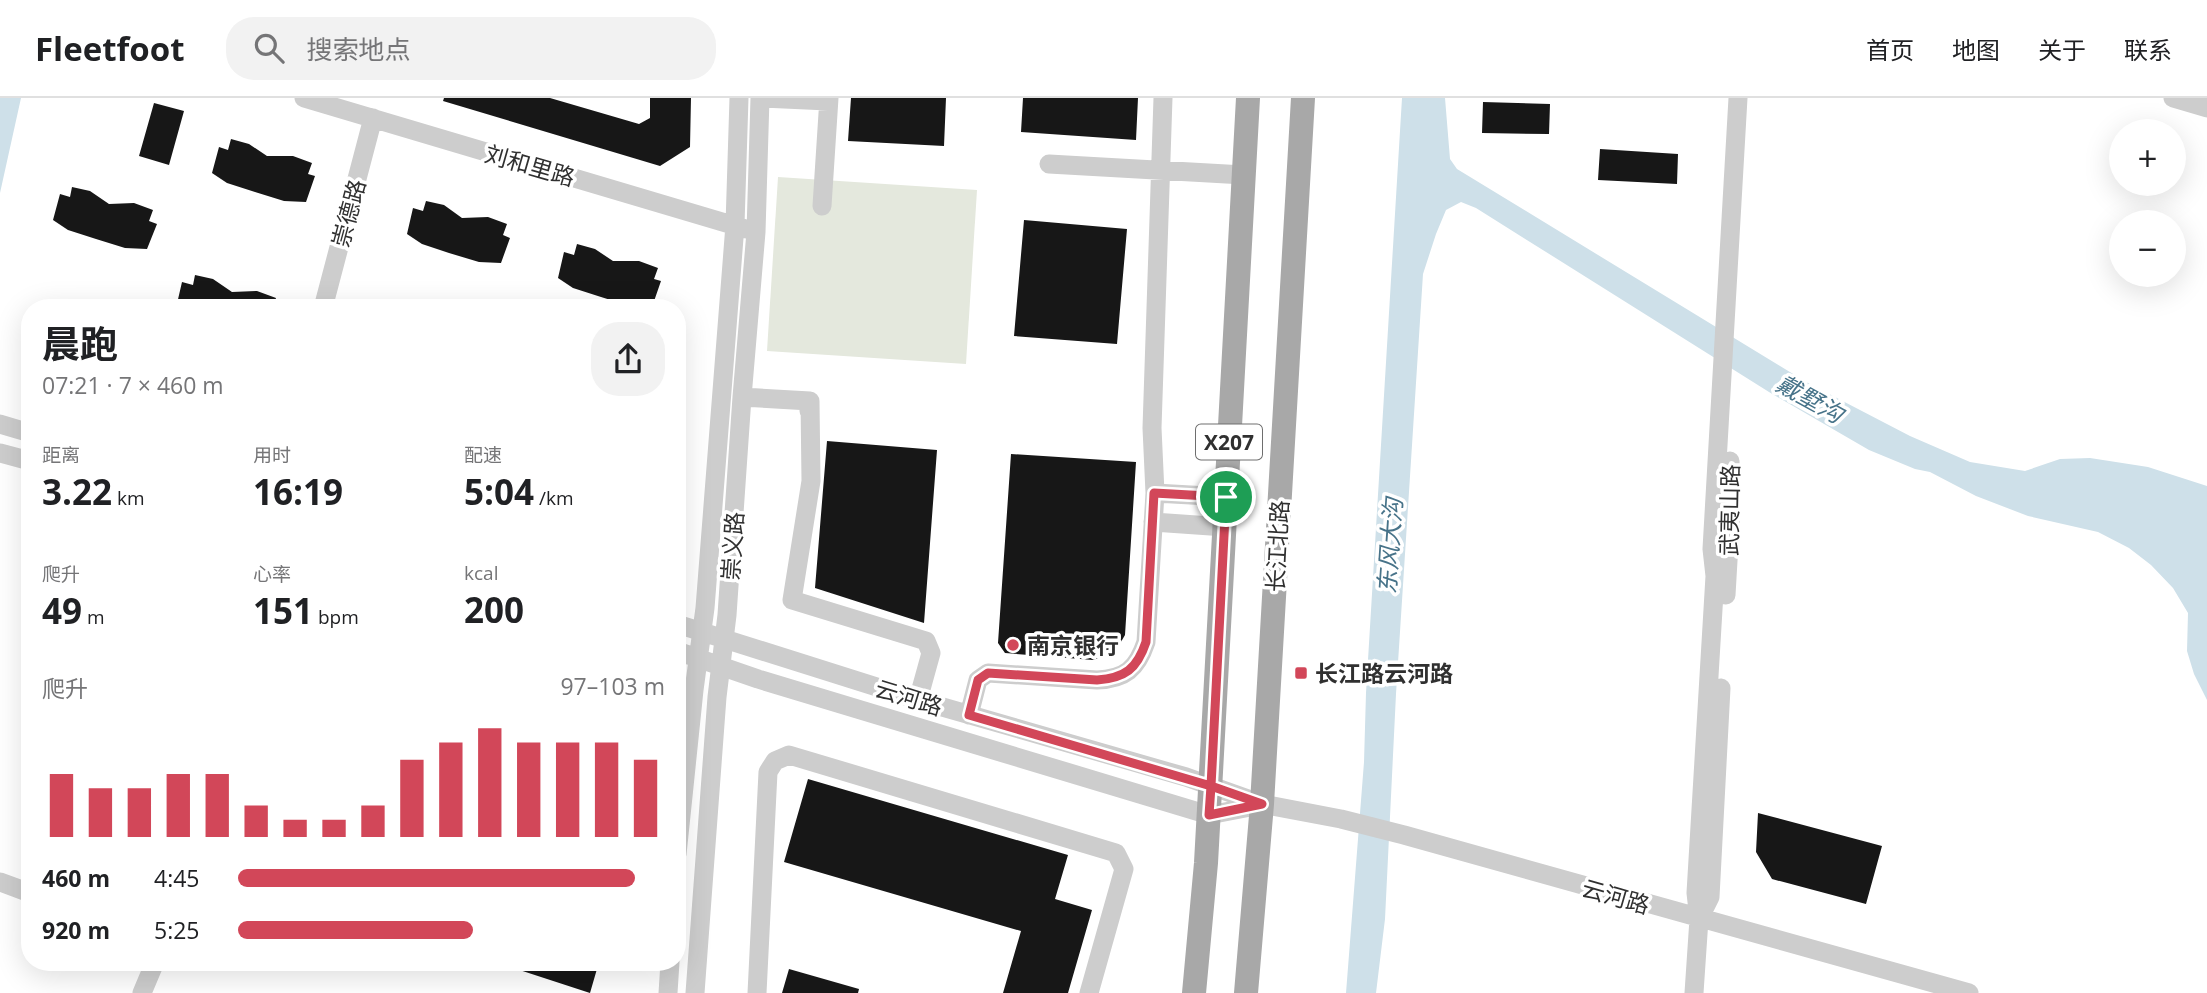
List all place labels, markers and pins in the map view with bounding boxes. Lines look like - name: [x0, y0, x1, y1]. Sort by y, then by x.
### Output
- pin: [1196, 467, 1256, 527]
- place label: 南京银行: [1027, 629, 1119, 661]
- marker: 南京银行: [1005, 637, 1021, 653]
- place label: 长江路云河路: [1315, 657, 1453, 689]
- marker: 长江路云河路: [1293, 665, 1309, 681]

